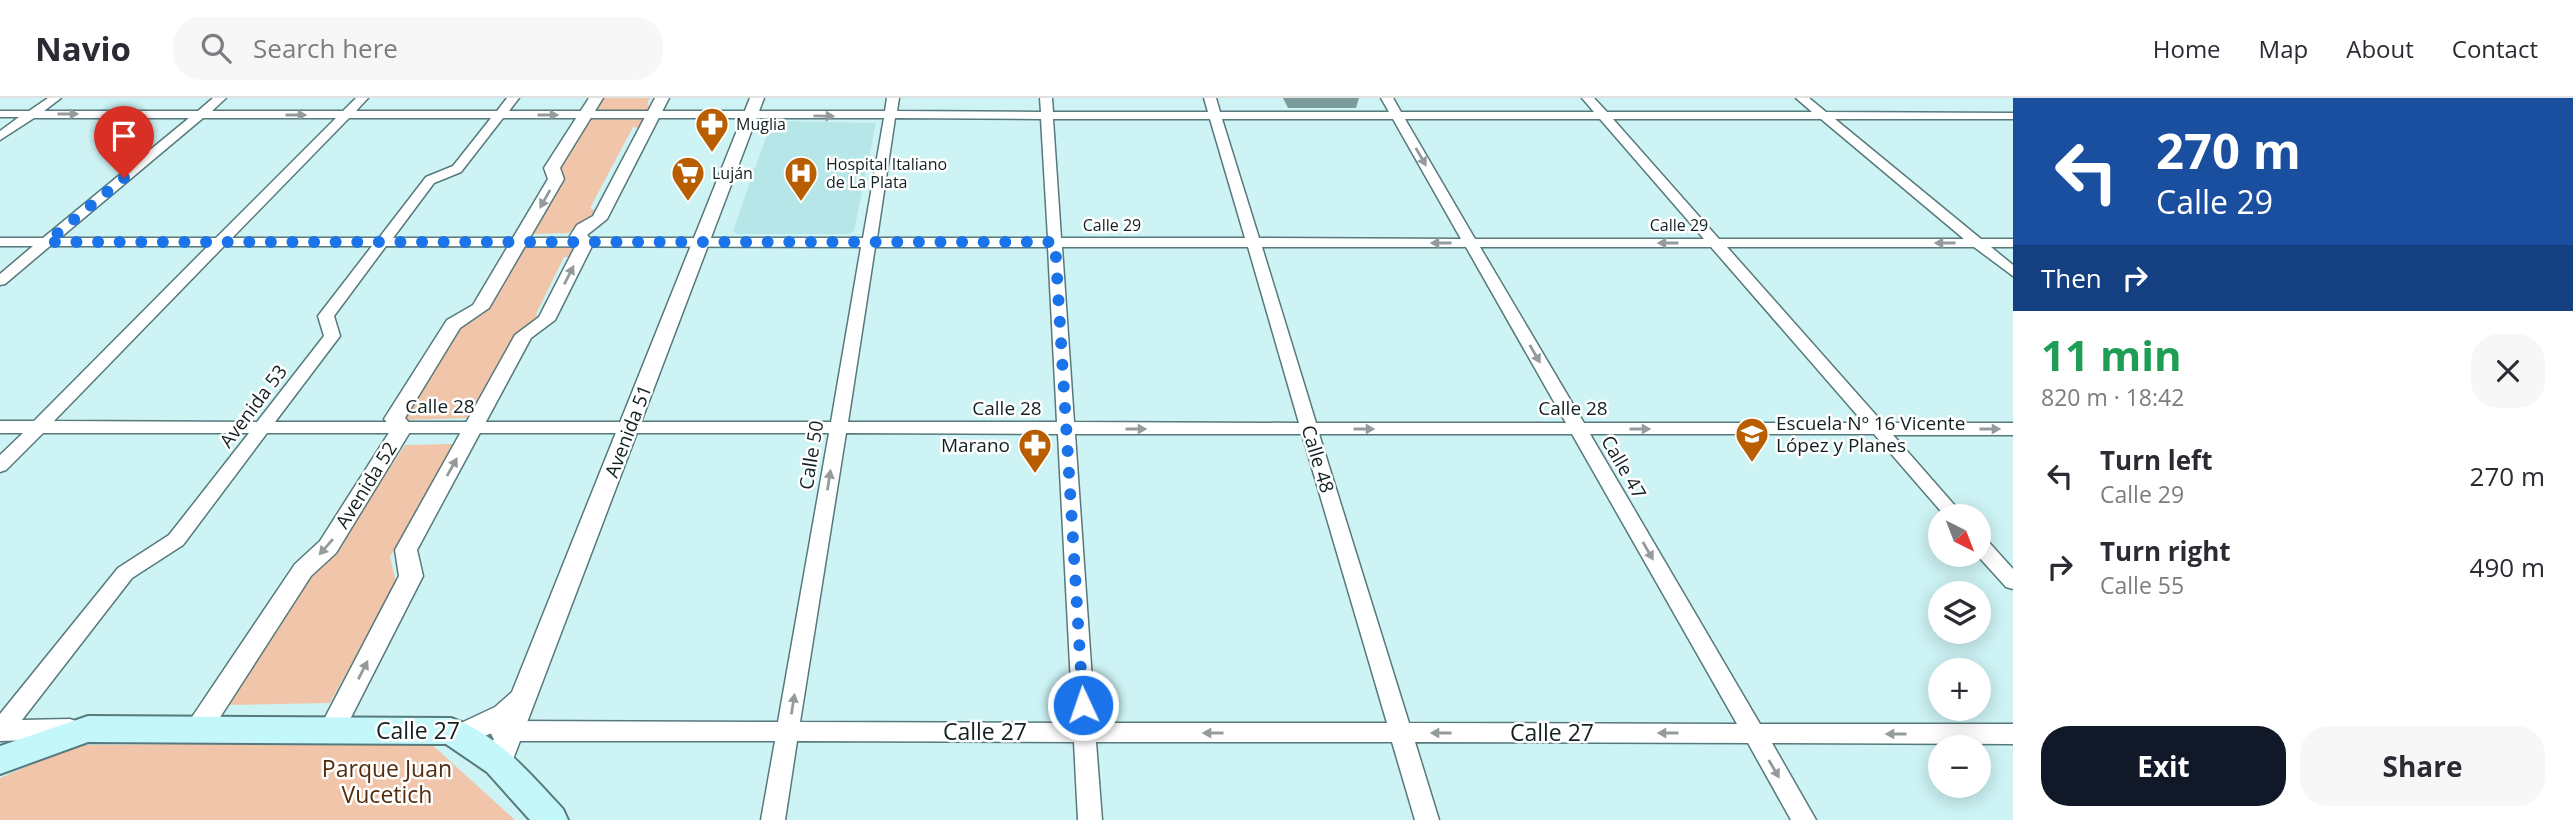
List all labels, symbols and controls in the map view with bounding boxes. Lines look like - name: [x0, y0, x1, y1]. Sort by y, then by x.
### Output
- search box: [173, 17, 663, 80]
- text: Navio: [35, 26, 131, 71]
- icon: search: [197, 29, 235, 67]
- text: Search here: [253, 30, 398, 66]
- text: Home: [2153, 32, 2221, 65]
- text: Map: [2259, 32, 2308, 65]
- text: About: [2346, 32, 2414, 65]
- text: Contact: [2452, 32, 2538, 65]
- pharmacy icon: Muglia: [693, 105, 731, 154]
- pin: [94, 106, 154, 178]
- one-way arrow: [57, 108, 79, 120]
- one-way arrow: [285, 109, 307, 121]
- one-way arrow: [537, 109, 559, 121]
- one-way arrow: [813, 110, 835, 122]
- place label: Muglia: [736, 113, 786, 135]
- icon: arrive: [105, 117, 143, 155]
- text: 270 m: [2156, 117, 2301, 183]
- icon: left: [2041, 126, 2132, 217]
- one-way arrow: [1415, 148, 1427, 167]
- place label: Hospital Italiano de La Plata: [826, 153, 947, 193]
- supermarket icon: Luján: [669, 154, 707, 203]
- hospital icon: Hospital Italiano de La Plata: [782, 154, 820, 203]
- place label: Luján: [712, 162, 753, 184]
- text: Calle 29: [2156, 180, 2273, 223]
- one-way arrow: [539, 189, 551, 209]
- street label: Calle 29: [1083, 214, 1141, 236]
- street label: Calle 29: [1650, 214, 1708, 236]
- one-way arrow: [1430, 237, 1452, 249]
- one-way arrow: [1657, 237, 1679, 249]
- one-way arrow: [1934, 237, 1956, 249]
- icon: right: [2116, 259, 2154, 297]
- text: Then: [2041, 260, 2102, 296]
- one-way arrow: [564, 265, 575, 285]
- text: 11 min: [2041, 326, 2182, 383]
- button: close: [2471, 334, 2545, 408]
- one-way arrow: [1528, 345, 1541, 364]
- street label: Avenida 53: [213, 359, 293, 453]
- street label: Avenida 51: [598, 381, 658, 481]
- text: 820 m · 18:42: [2041, 381, 2184, 413]
- street label: Calle 28: [405, 393, 475, 419]
- street label: Calle 28: [972, 395, 1042, 421]
- street label: Calle 28: [1538, 395, 1608, 421]
- place label: Escuela Nº 16 Vicente López y Planes: [1776, 410, 1965, 458]
- school or university icon: Escuela Nº 16 Vicente López y Planes: [1733, 415, 1771, 464]
- street label: Calle 50: [793, 419, 829, 491]
- street label: Calle 48: [1295, 422, 1341, 496]
- one-way arrow: [1125, 423, 1147, 435]
- one-way arrow: [1353, 423, 1375, 435]
- one-way arrow: [1629, 423, 1651, 435]
- one-way arrow: [1979, 423, 2001, 435]
- pharmacy icon: Marano: [1016, 426, 1054, 475]
- street label: Calle 47: [1595, 430, 1653, 504]
- place label: Marano: [941, 432, 1010, 458]
- street label: Avenida 52: [329, 437, 403, 533]
- text: Turn left: [2100, 442, 2212, 478]
- one-way arrow: [446, 457, 458, 477]
- icon: left: [2041, 457, 2079, 495]
- text: 270 m: [2470, 458, 2545, 494]
- one-way arrow: [824, 469, 835, 491]
- text: Calle 29: [2100, 478, 2184, 510]
- north arrow: [1928, 504, 1992, 567]
- map controls: [1928, 504, 1991, 798]
- text: Turn right: [2100, 533, 2231, 569]
- one-way arrow: [319, 538, 334, 555]
- one-way arrow: [1642, 542, 1655, 561]
- icon: right: [2041, 548, 2079, 586]
- text: 490 m: [2470, 549, 2545, 585]
- text: Calle 55: [2100, 569, 2184, 601]
- button: layers: [1928, 581, 1991, 644]
- button: +: [1928, 658, 1991, 721]
- one-way arrow: [357, 660, 368, 680]
- position arrow: [1046, 668, 1120, 742]
- one-way arrow: [788, 693, 799, 715]
- street label: Calle 27: [376, 714, 460, 746]
- street label: Calle 27: [943, 715, 1027, 747]
- street label: Calle 27: [1510, 716, 1594, 748]
- button: Exit: [2041, 726, 2286, 806]
- button: Share: [2300, 726, 2545, 806]
- one-way arrow: [1202, 727, 1224, 739]
- one-way arrow: [1430, 727, 1452, 739]
- one-way arrow: [1657, 727, 1679, 739]
- one-way arrow: [1885, 728, 1907, 740]
- button: −: [1928, 735, 1991, 798]
- park label: Parque Juan Vucetich: [322, 752, 452, 810]
- one-way arrow: [1768, 760, 1781, 779]

